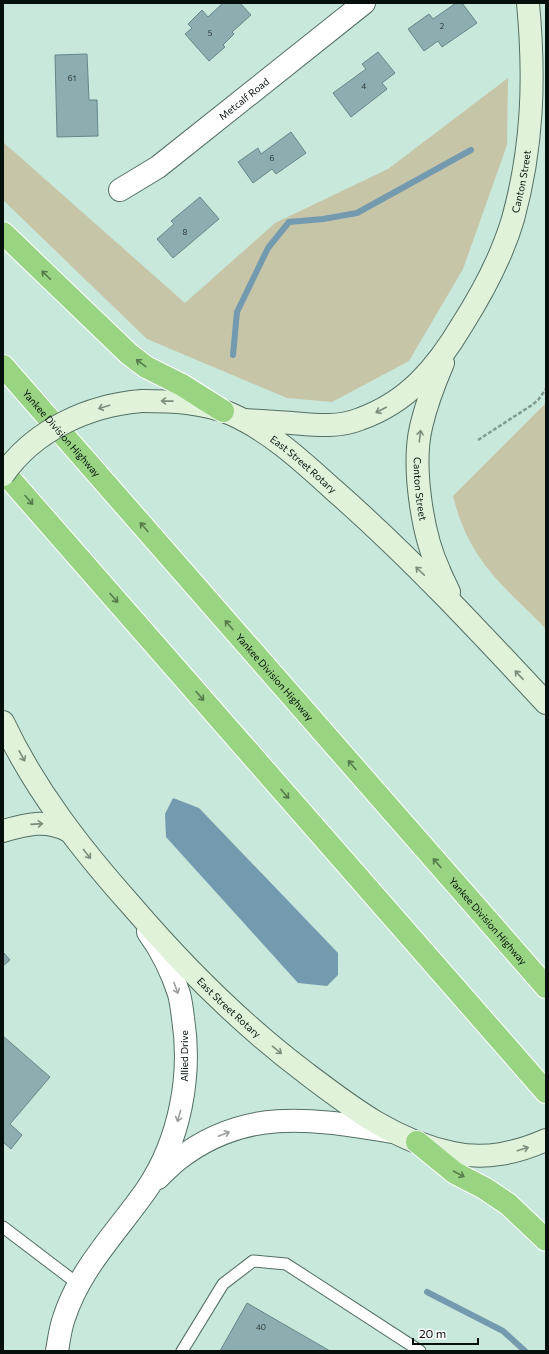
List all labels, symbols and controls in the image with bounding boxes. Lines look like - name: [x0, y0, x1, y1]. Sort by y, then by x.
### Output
- house number: 2: [440, 21, 445, 31]
- house number: 5: [208, 28, 213, 38]
- house number: 61: [68, 73, 76, 83]
- street label: Metcalf Road: [216, 75, 271, 122]
- house number: 4: [362, 81, 367, 91]
- street label: Canton Street: [509, 149, 533, 214]
- house number: 6: [270, 153, 275, 163]
- house number: 8: [183, 227, 188, 237]
- one-way arrow: [41, 270, 51, 280]
- one-way arrow: [136, 359, 147, 368]
- street label: Yankee Division Highway: [20, 387, 103, 479]
- one-way arrow: [161, 397, 174, 405]
- one-way arrow: [97, 404, 110, 411]
- one-way arrow: [375, 407, 387, 414]
- one-way arrow: [416, 429, 424, 442]
- street label: East Street Rotary: [268, 433, 339, 495]
- street label: Canton Street: [412, 457, 430, 522]
- one-way arrow: [24, 495, 33, 506]
- one-way arrow: [139, 522, 148, 533]
- one-way arrow: [415, 566, 425, 575]
- one-way arrow: [110, 593, 119, 603]
- one-way arrow: [225, 620, 234, 631]
- street label: Yankee Division Highway: [233, 631, 316, 723]
- one-way arrow: [515, 670, 524, 680]
- one-way arrow: [195, 691, 204, 701]
- one-way arrow: [18, 750, 26, 762]
- one-way arrow: [347, 760, 356, 771]
- one-way arrow: [281, 789, 290, 799]
- one-way arrow: [30, 821, 43, 828]
- one-way arrow: [82, 848, 91, 859]
- one-way arrow: [433, 858, 442, 868]
- street label: Yankee Division Highway: [447, 875, 530, 967]
- street label: East Street Rotary: [195, 975, 263, 1040]
- one-way arrow: [173, 981, 181, 993]
- street label: Allied Drive: [178, 1030, 190, 1082]
- one-way arrow: [272, 1046, 283, 1055]
- one-way arrow: [174, 1109, 182, 1122]
- one-way arrow: [217, 1129, 229, 1137]
- one-way arrow: [516, 1145, 529, 1152]
- one-way arrow: [453, 1171, 465, 1179]
- scale bar: [413, 1320, 478, 1346]
- house number: 40: [256, 1322, 266, 1332]
- text: 20 m: [419, 1326, 446, 1340]

